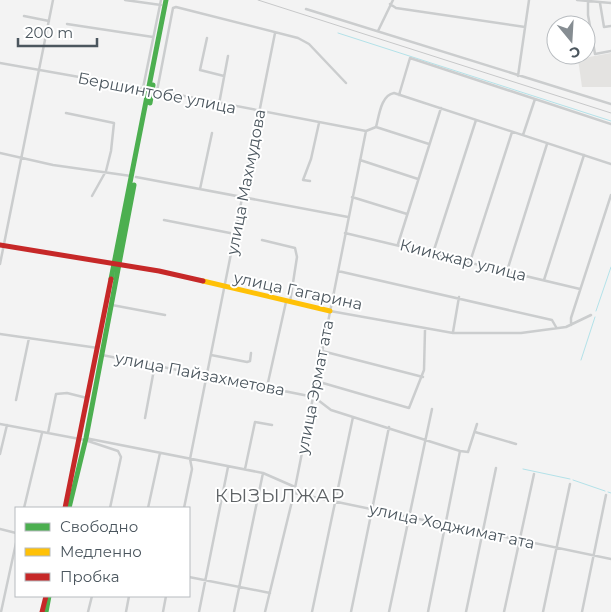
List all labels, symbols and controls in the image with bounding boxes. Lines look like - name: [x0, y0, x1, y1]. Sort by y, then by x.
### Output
- scale bar: [18, 15, 96, 47]
- north arrow: [546, 15, 596, 65]
- text: 200 m: [25, 23, 73, 42]
- text: С: [567, 42, 583, 62]
- street label: Бершинтобе улица: [76, 68, 238, 118]
- street label: улица Махмудова: [222, 107, 269, 258]
- street label: Киикжар улица: [398, 235, 528, 285]
- street label: улица Гагарина: [231, 268, 364, 314]
- street label: улица Эрмат ата: [292, 318, 337, 457]
- street label: улица Пайзахметова: [113, 348, 287, 400]
- district label: КЫЗЫЛЖАР: [215, 484, 345, 507]
- street label: улица Ходжимат ата: [366, 499, 537, 553]
- legend: [15, 507, 190, 597]
- text: Свободно: [60, 517, 138, 536]
- text: Медленно: [60, 542, 142, 561]
- text: Пробка: [60, 567, 119, 586]

